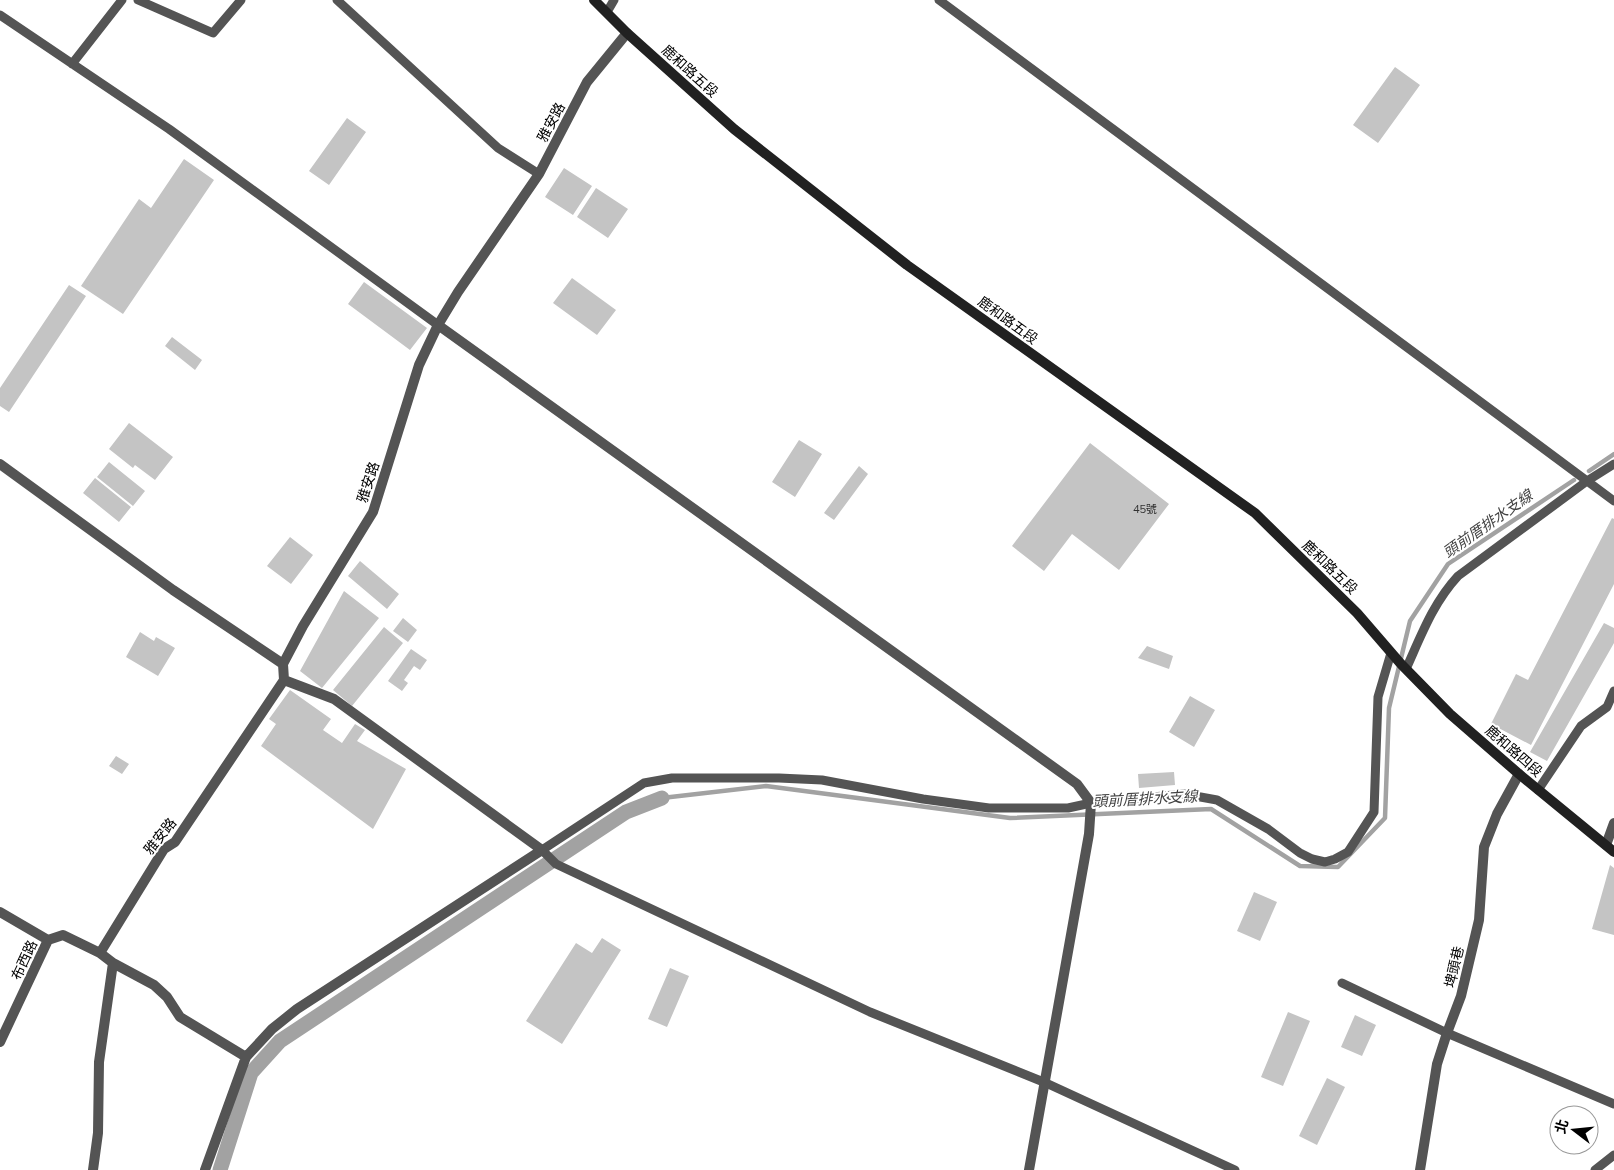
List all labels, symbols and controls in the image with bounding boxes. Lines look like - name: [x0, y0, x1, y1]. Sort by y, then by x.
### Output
- street label: 鹿和路五段: [658, 41, 722, 101]
- street label: 雅安路: [533, 99, 569, 145]
- street label: 鹿和路五段: [974, 292, 1042, 348]
- street label: 雅安路: [353, 459, 383, 505]
- water label: 頭前厝排水支線: [1439, 485, 1538, 561]
- house number: 45號: [1133, 502, 1157, 516]
- street label: 鹿和路五段: [1299, 536, 1361, 598]
- street label: 鹿和路四段: [1482, 721, 1546, 781]
- water label: 頭前厝排水支線: [1092, 786, 1200, 811]
- street label: 雅安路: [140, 814, 180, 858]
- street label: 布西路: [7, 937, 41, 983]
- street label: 埤頭巷: [1441, 945, 1467, 989]
- north arrow: [1549, 1105, 1599, 1155]
- text: 北: [1551, 1117, 1572, 1136]

